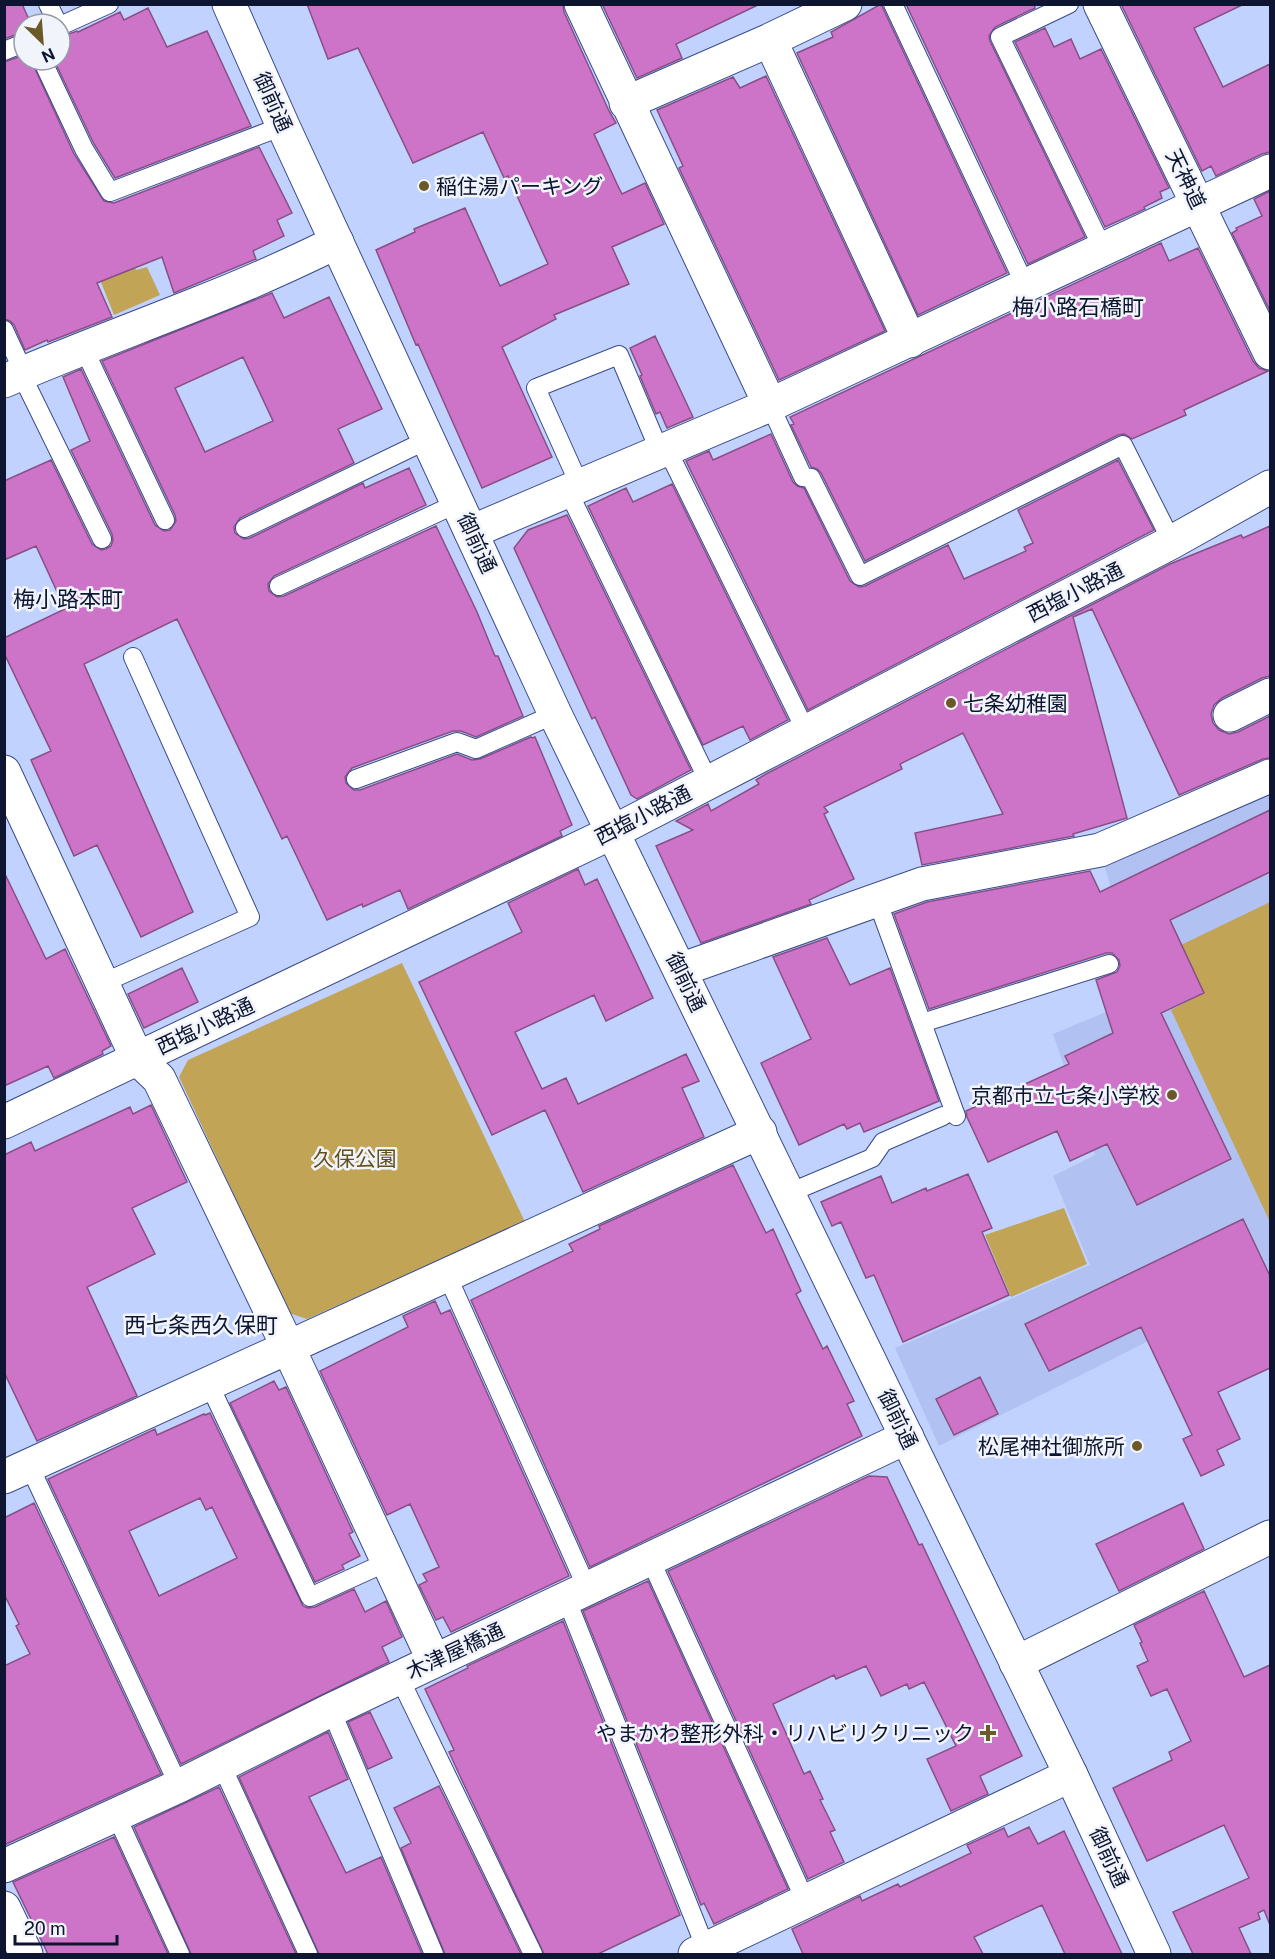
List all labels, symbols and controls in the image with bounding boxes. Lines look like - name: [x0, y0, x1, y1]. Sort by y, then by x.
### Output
- north arrow: [12, 12, 72, 72]
- text: N: [38, 44, 58, 66]
- street label: 御前通: [249, 68, 297, 136]
- street label: 天神道: [1161, 145, 1211, 213]
- place label: 稲住湯パーキング: [436, 174, 603, 199]
- marker: 稲住湯パーキング: [417, 179, 431, 193]
- district label: 梅小路石橋町: [1012, 294, 1144, 320]
- street label: 御前通: [452, 509, 502, 577]
- street label: 西塩小路通: [1023, 557, 1127, 627]
- district label: 梅小路本町: [13, 586, 123, 612]
- place label: 七条幼稚園: [963, 691, 1068, 716]
- marker: 七条幼稚園: [944, 696, 958, 710]
- street label: 西塩小路通: [591, 780, 695, 850]
- street label: 御前通: [661, 948, 711, 1016]
- street label: 西塩小路通: [152, 992, 258, 1060]
- place label: 京都市立七条小学校: [971, 1083, 1160, 1108]
- marker: 京都市立七条小学校: [1165, 1088, 1179, 1102]
- park label: 久保公園: [313, 1146, 397, 1171]
- district label: 西七条西久保町: [124, 1312, 278, 1338]
- street label: 御前通: [873, 1385, 923, 1453]
- place label: 松尾神社御旅所: [978, 1434, 1125, 1459]
- marker: 松尾神社御旅所: [1130, 1439, 1144, 1453]
- street label: 木津屋橋通: [402, 1617, 508, 1685]
- place label: やまかわ整形外科・リハビリクリニック: [596, 1721, 974, 1746]
- marker: やまかわ整形外科・リハビリクリニック: [979, 1724, 997, 1742]
- street label: 御前通: [1084, 1823, 1134, 1891]
- scale bar: [15, 1908, 117, 1946]
- text: 20 m: [24, 1918, 66, 1939]

